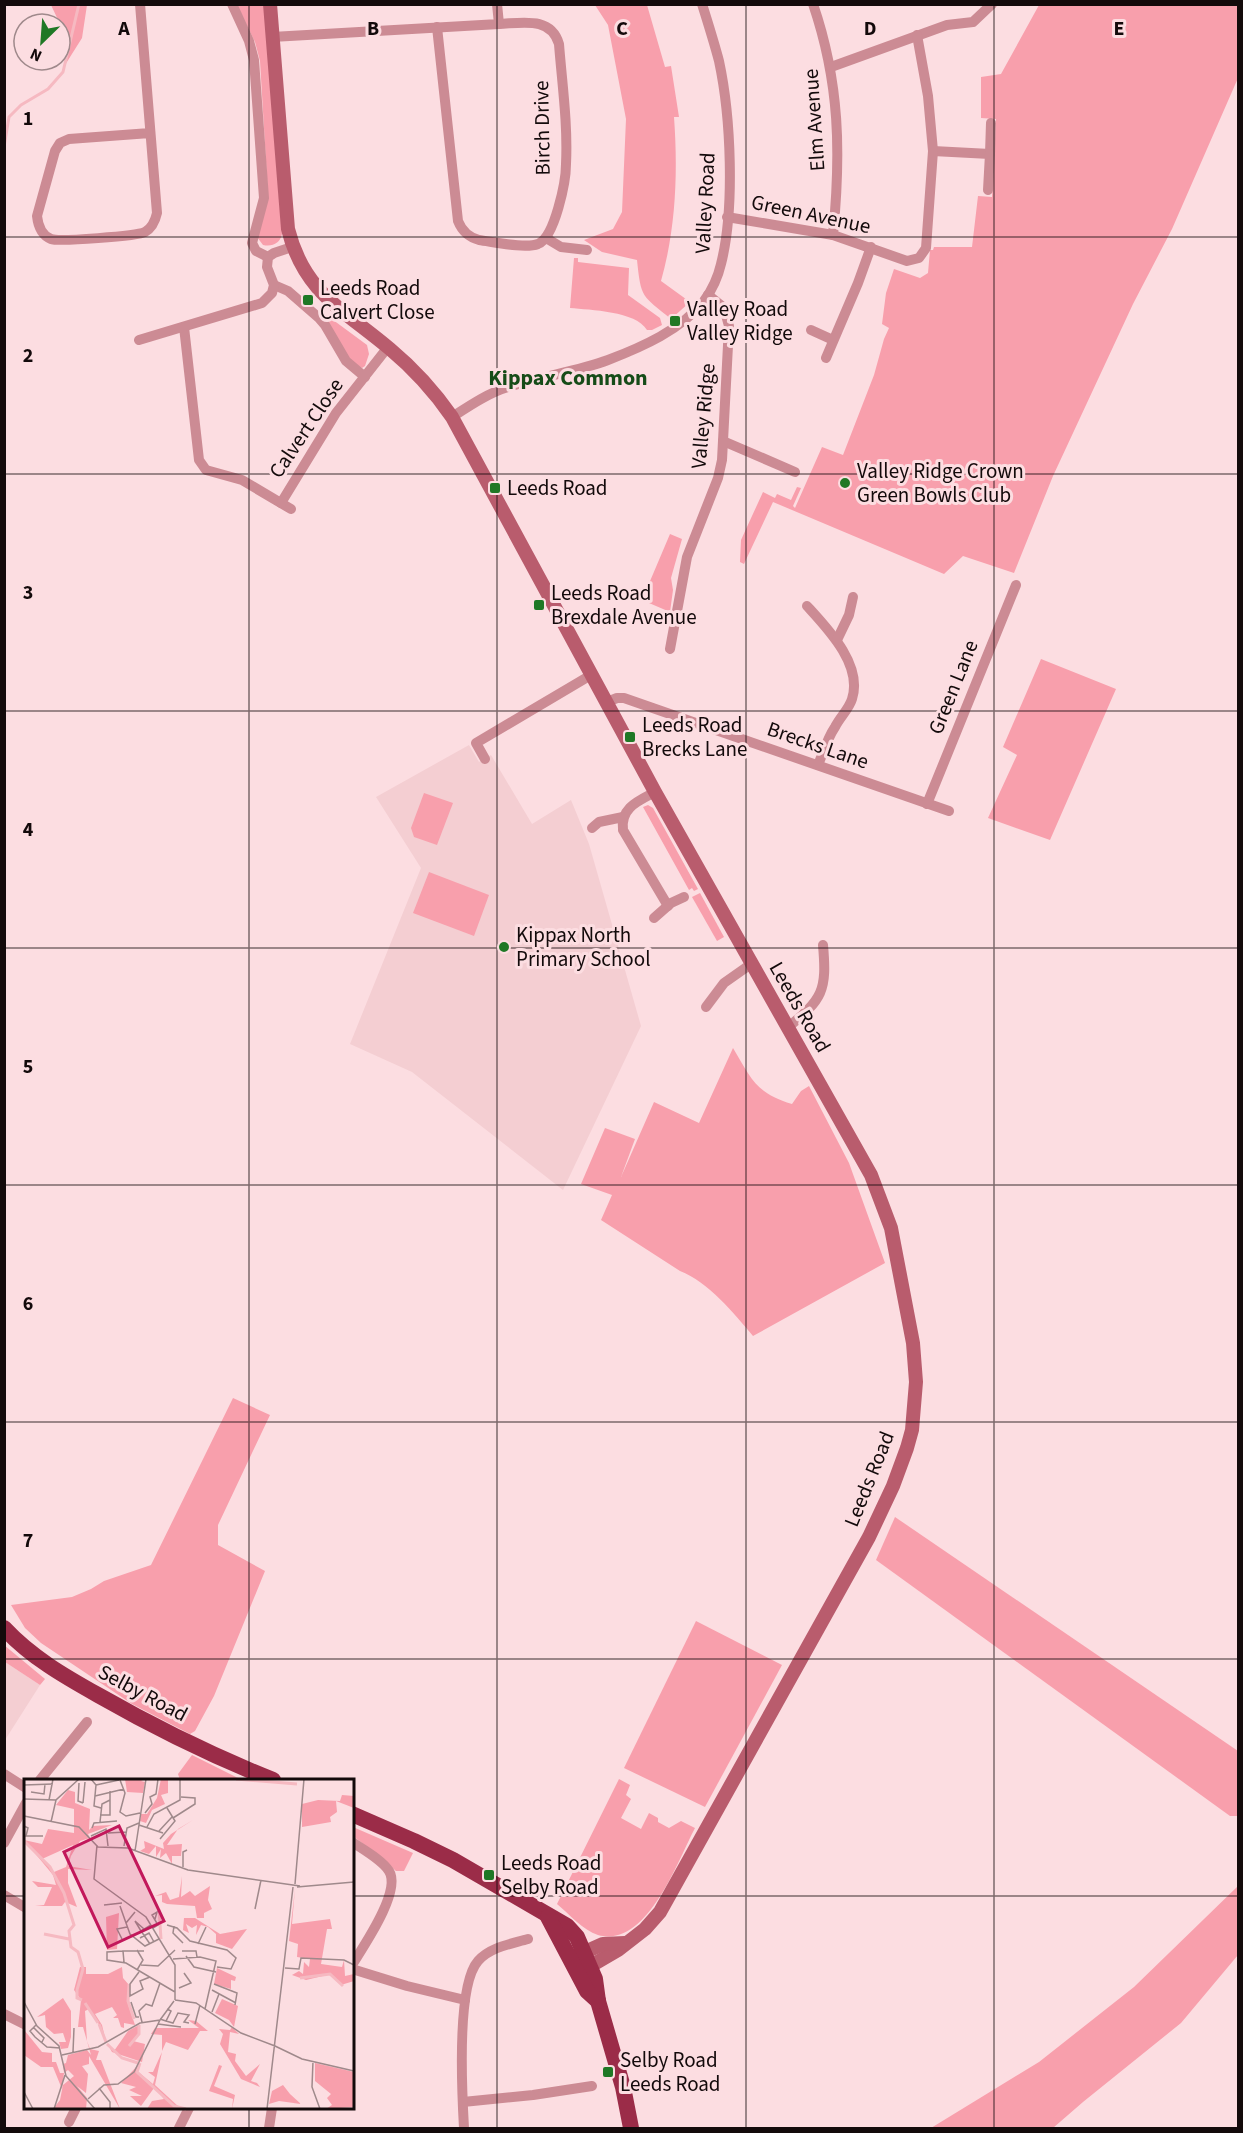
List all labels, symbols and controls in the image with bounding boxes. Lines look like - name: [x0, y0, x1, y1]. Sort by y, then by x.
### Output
- north arrow: [12, 12, 72, 72]
- text: A: [117, 15, 130, 43]
- text: B: [367, 15, 379, 43]
- text: C: [616, 15, 628, 43]
- text: D: [864, 15, 876, 43]
- text: E: [1114, 15, 1124, 43]
- text: N: [27, 42, 46, 67]
- street label: Elm Avenue: [795, 68, 833, 172]
- street label: Birch Drive: [526, 80, 558, 176]
- text: 1: [23, 105, 33, 133]
- street label: Valley Road: [687, 152, 723, 254]
- street label: Green Avenue: [749, 187, 873, 241]
- place label: Leeds Road Calvert Close: [320, 273, 435, 327]
- marker: Leeds Road Calvert Close: [301, 293, 315, 307]
- place label: Valley Road Valley Ridge: [687, 294, 793, 348]
- marker: Valley Road Valley Ridge: [668, 314, 682, 328]
- text: 2: [23, 342, 33, 370]
- district label: Kippax Common: [488, 362, 648, 394]
- street label: Valley Ridge: [683, 362, 723, 470]
- street label: Calvert Close: [262, 372, 350, 484]
- place label: Valley Ridge Crown Green Bowls Club: [857, 456, 1024, 510]
- place label: Leeds Road: [507, 473, 608, 503]
- marker: Valley Ridge Crown Green Bowls Club: [838, 476, 852, 490]
- marker: Leeds Road: [488, 481, 502, 495]
- place label: Leeds Road Brexdale Avenue: [551, 578, 697, 632]
- text: 3: [23, 579, 33, 607]
- marker: Leeds Road Brexdale Avenue: [532, 598, 546, 612]
- street label: Green Lane: [921, 635, 985, 739]
- place label: Leeds Road Brecks Lane: [642, 710, 748, 764]
- street label: Brecks Lane: [763, 714, 873, 776]
- marker: Leeds Road Brecks Lane: [623, 730, 637, 744]
- text: 4: [23, 816, 34, 844]
- place label: Kippax North Primary School: [516, 920, 651, 974]
- marker: Kippax North Primary School: [497, 940, 511, 954]
- street label: Leeds Road: [762, 956, 838, 1058]
- text: 5: [23, 1053, 33, 1081]
- text: 6: [23, 1290, 33, 1318]
- street label: Leeds Road: [836, 1427, 902, 1531]
- text: 7: [23, 1527, 33, 1555]
- street label: Selby Road: [93, 1657, 193, 1729]
- inset map: [24, 1779, 354, 2109]
- place label: Leeds Road Selby Road: [501, 1848, 602, 1902]
- marker: Leeds Road Selby Road: [482, 1868, 496, 1882]
- place label: Selby Road Leeds Road: [620, 2045, 721, 2099]
- marker: Selby Road Leeds Road: [601, 2065, 615, 2079]

